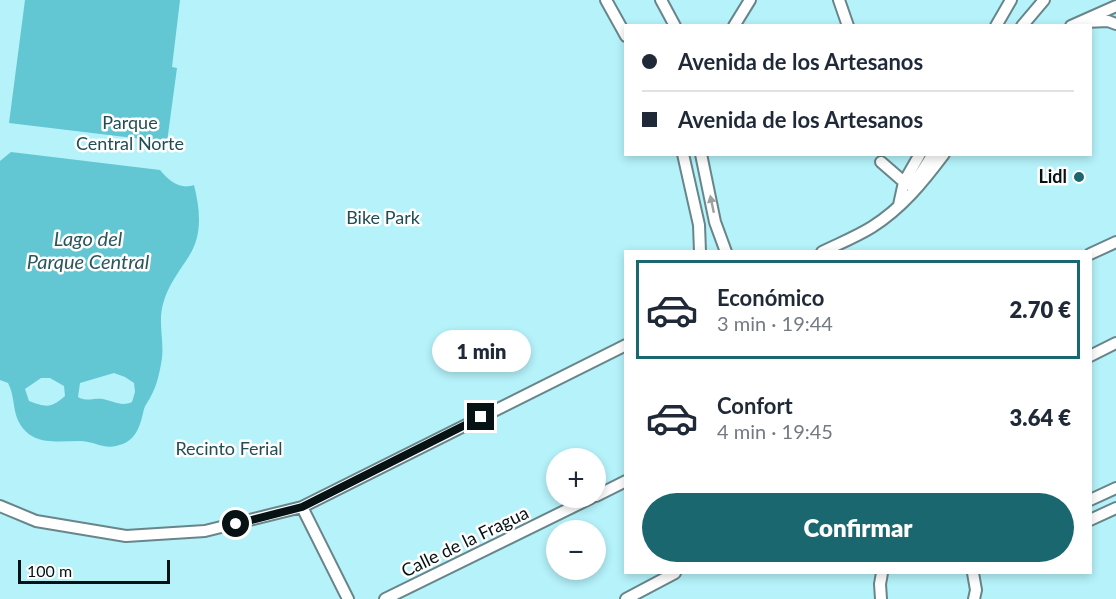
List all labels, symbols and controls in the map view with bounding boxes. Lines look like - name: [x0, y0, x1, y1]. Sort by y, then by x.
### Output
- text: Avenida de los Artesanos: [678, 48, 923, 75]
- text: Avenida de los Artesanos: [678, 106, 923, 133]
- park label: Parque Central Norte: [76, 111, 184, 154]
- place label: Lidl: [1038, 165, 1067, 187]
- marker: Lidl: [1072, 170, 1086, 184]
- one-way arrow: [706, 195, 716, 213]
- park label: Bike Park: [346, 206, 421, 228]
- water label: Lago del Parque Central: [27, 226, 150, 273]
- icon: car: [645, 283, 699, 337]
- text: Económico: [717, 284, 824, 311]
- text: 2.70 €: [1010, 296, 1071, 323]
- text: 3 min · 19:44: [717, 311, 833, 335]
- callout: 1 min: [432, 330, 530, 372]
- text: 1 min: [457, 339, 506, 363]
- icon: car: [645, 391, 699, 445]
- text: Confort: [717, 392, 793, 419]
- route end: [467, 403, 494, 430]
- text: 3.64 €: [1010, 404, 1071, 431]
- text: 4 min · 19:45: [717, 419, 833, 443]
- park label: Recinto Ferial: [175, 437, 283, 459]
- map controls: [546, 448, 606, 580]
- button: +: [546, 448, 606, 508]
- button: Confirmar: [642, 493, 1074, 562]
- street label: Calle de la Fragua: [397, 501, 532, 581]
- route start: [222, 510, 249, 537]
- button: −: [546, 520, 606, 580]
- scale bar: [18, 557, 170, 584]
- text: 100 m: [27, 561, 72, 580]

